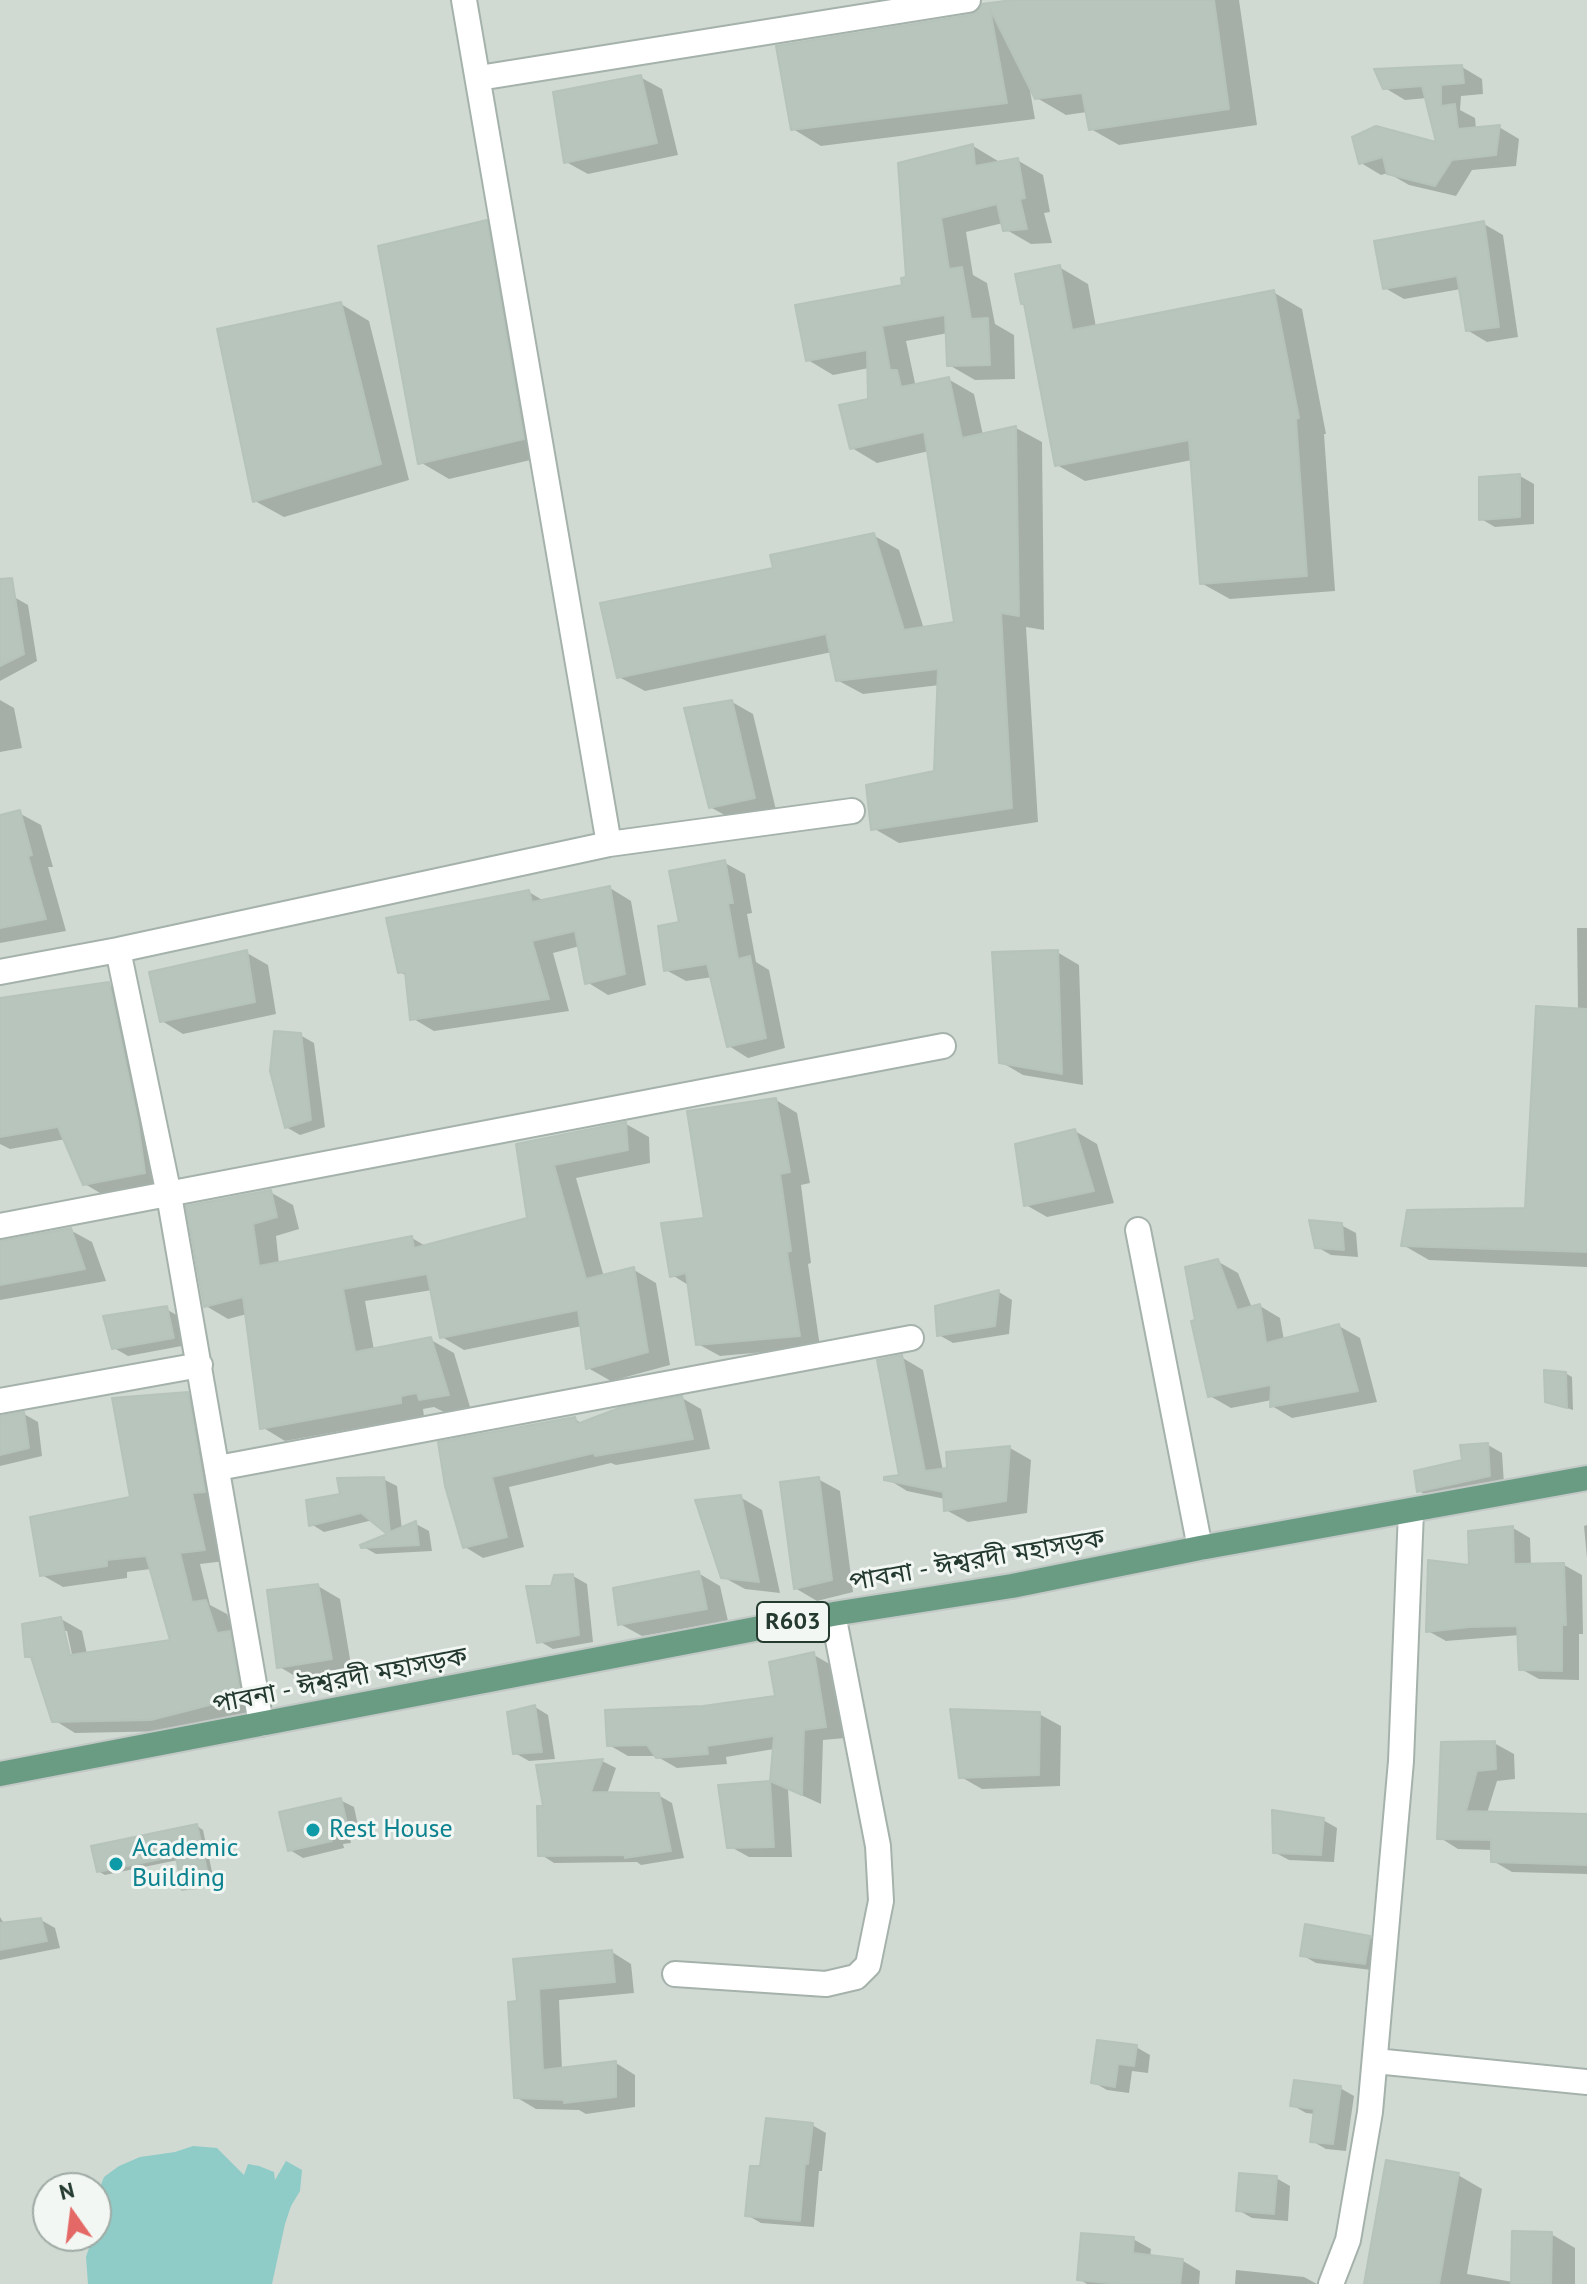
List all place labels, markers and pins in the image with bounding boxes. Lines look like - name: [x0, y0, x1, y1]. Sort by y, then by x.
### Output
- place label: Rest House: [329, 1814, 453, 1846]
- marker: Rest House: [304, 1821, 322, 1839]
- place label: Academic Building: [132, 1833, 238, 1894]
- marker: Academic Building: [107, 1855, 125, 1873]

